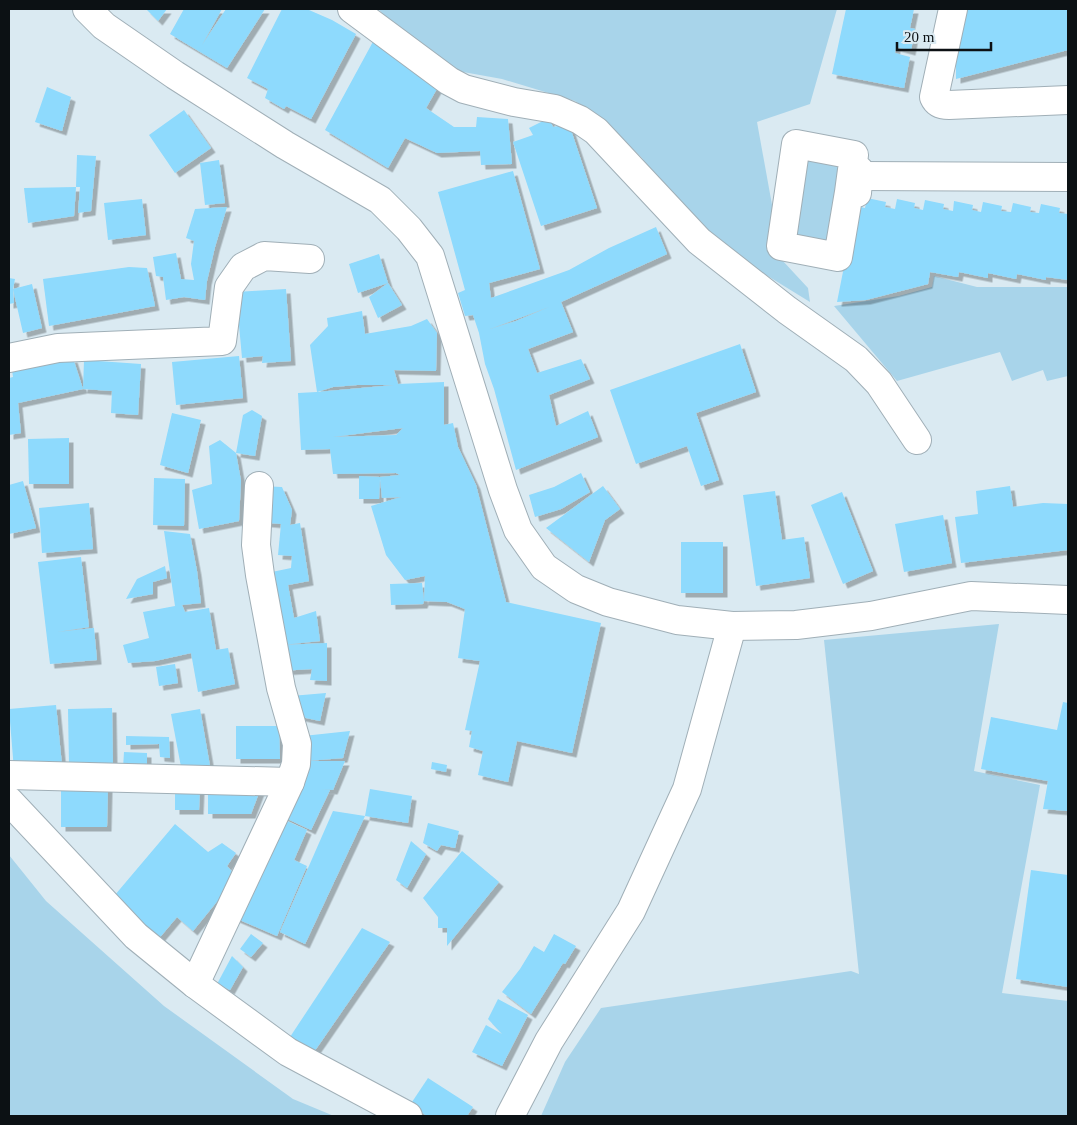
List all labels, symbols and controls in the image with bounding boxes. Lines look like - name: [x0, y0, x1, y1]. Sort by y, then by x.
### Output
- scale bar: [897, 20, 991, 52]
- text: 20 m: [904, 29, 935, 45]

